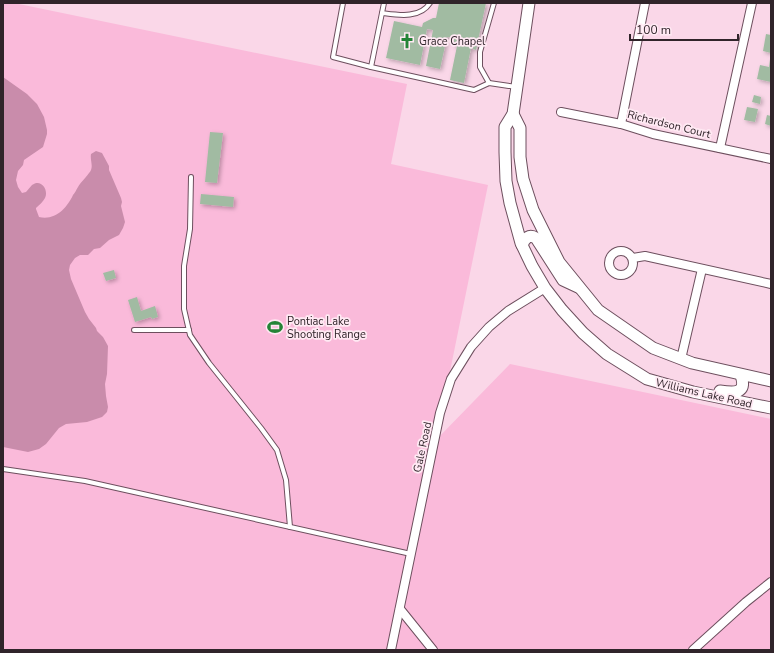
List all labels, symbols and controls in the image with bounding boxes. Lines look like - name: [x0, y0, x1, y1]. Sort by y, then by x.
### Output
- scale bar: [630, 16, 738, 42]
- text: 100 m: [636, 22, 671, 38]
- church icon: Grace Chapel: [398, 32, 416, 50]
- place label: Grace Chapel: [419, 34, 486, 49]
- street label: Richardson Court: [626, 107, 712, 142]
- place label: Pontiac Lake Shooting Range: [287, 314, 366, 342]
- sports icon: Pontiac Lake Shooting Range: [266, 318, 284, 336]
- street label: Williams Lake Road: [654, 375, 754, 412]
- street label: Gale Road: [410, 420, 435, 474]

